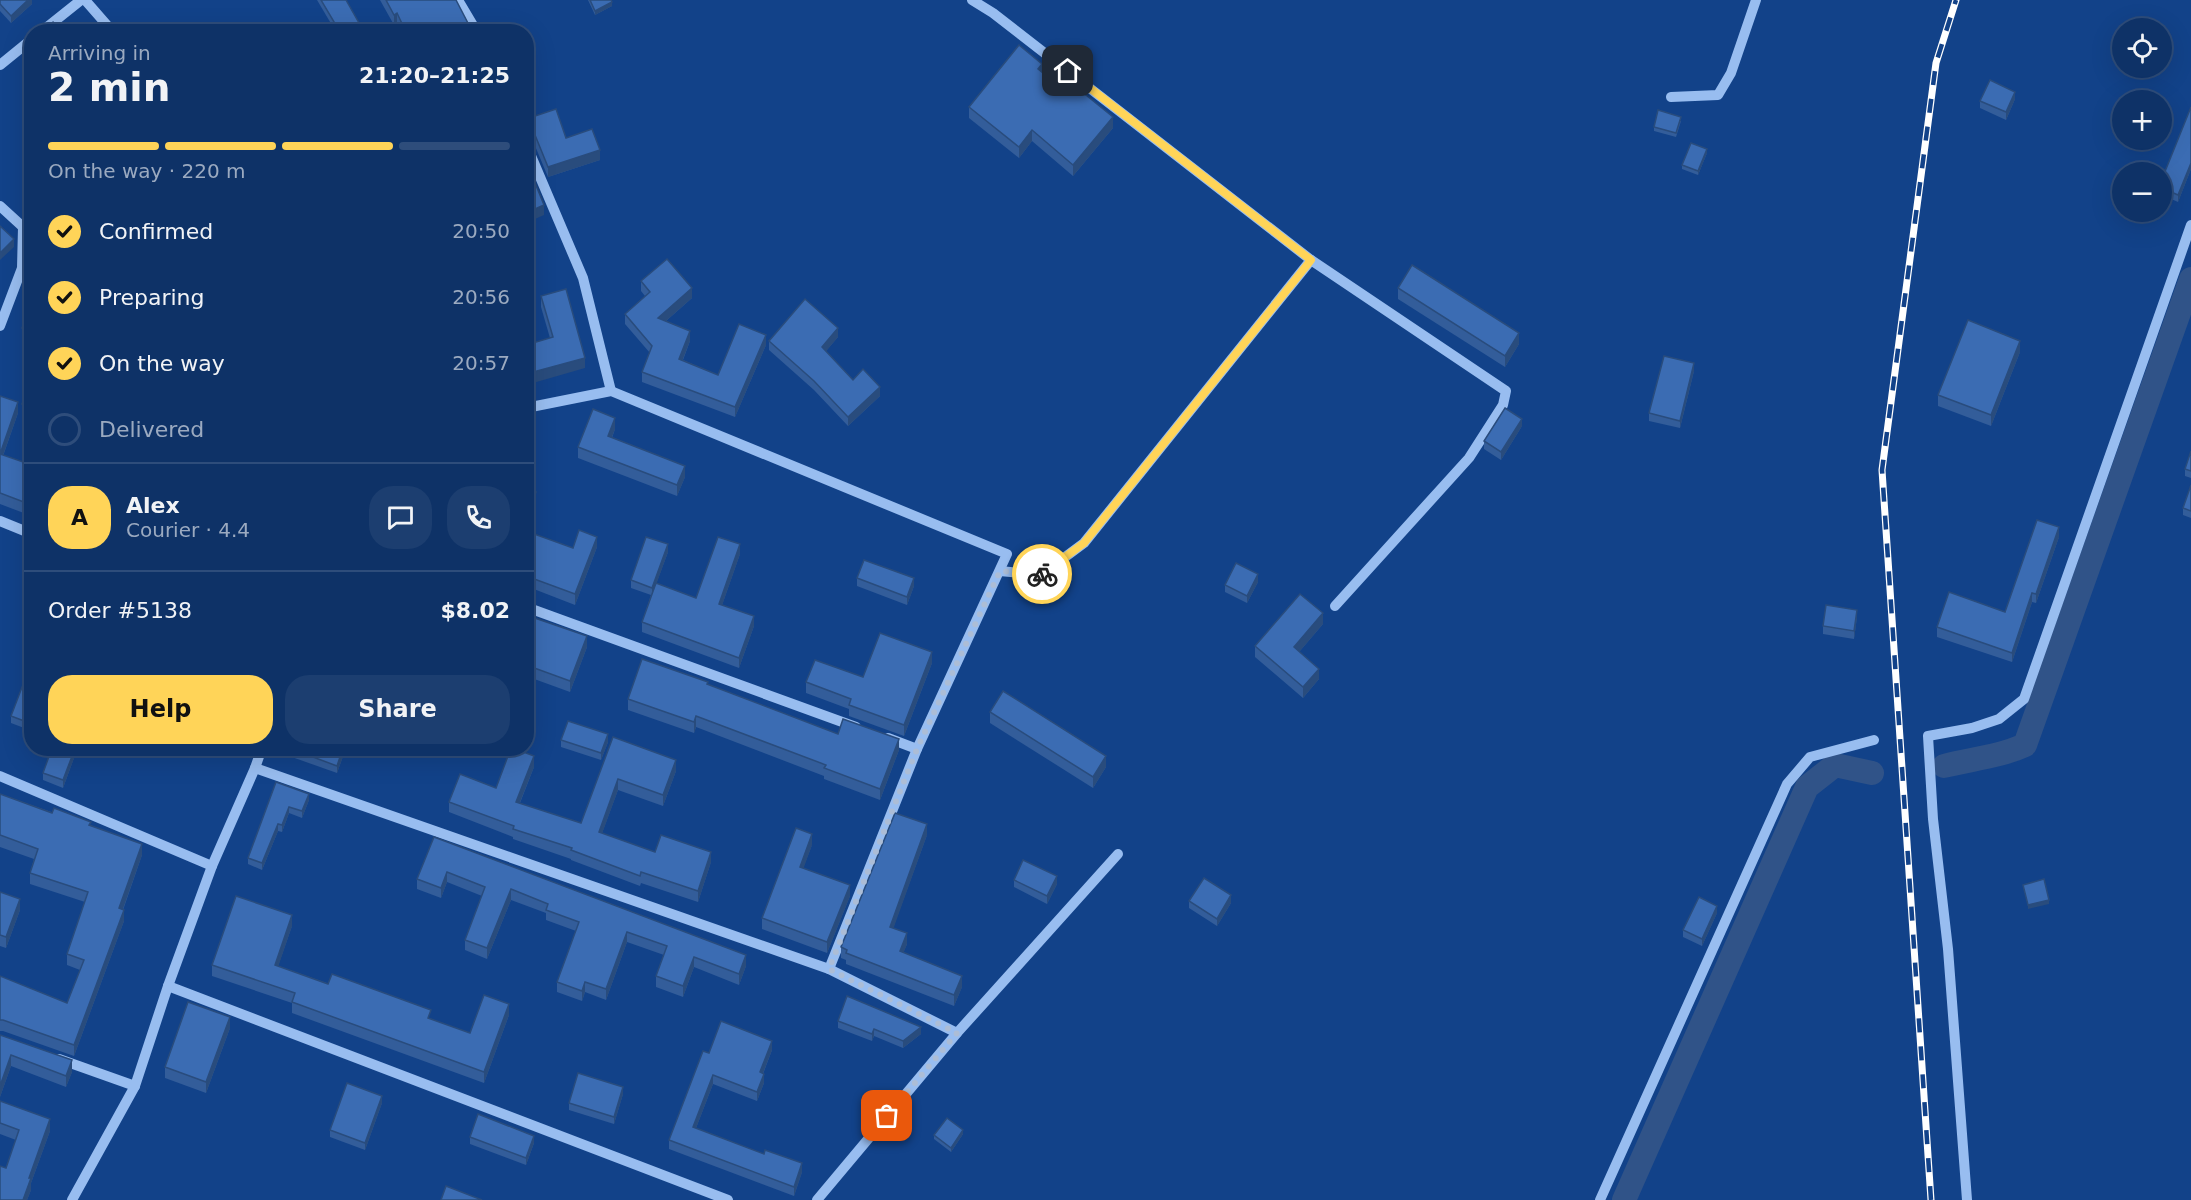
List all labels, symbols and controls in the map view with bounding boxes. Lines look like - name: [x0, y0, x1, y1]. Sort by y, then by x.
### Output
- map controls: [2112, 18, 2172, 222]
- button: locate: [2112, 18, 2172, 78]
- text: Arriving in: [48, 41, 151, 65]
- pin: [1042, 45, 1093, 96]
- icon: home: [1051, 54, 1084, 87]
- text: 21:20–21:25: [359, 63, 510, 88]
- text: 2 min: [48, 65, 170, 110]
- button: +: [2112, 90, 2172, 150]
- text: On the way · 220 m: [48, 159, 246, 183]
- button: −: [2112, 162, 2172, 222]
- icon: check: [48, 215, 81, 248]
- text: Confirmed: [99, 219, 213, 244]
- text: 20:50: [452, 219, 510, 243]
- icon: check: [48, 281, 81, 314]
- text: Preparing: [99, 285, 205, 310]
- text: 20:56: [452, 285, 510, 309]
- icon: check: [48, 347, 81, 380]
- text: On the way: [99, 351, 225, 376]
- text: 20:57: [452, 351, 510, 375]
- text: Delivered: [99, 417, 204, 442]
- button: chat: [369, 486, 432, 549]
- button: phone: [447, 486, 510, 549]
- text: Alex: [126, 493, 180, 518]
- text: A: [71, 505, 88, 530]
- text: Courier · 4.4: [126, 518, 250, 542]
- courier: [1012, 544, 1072, 604]
- icon: bike: [1026, 558, 1059, 591]
- text: Order #5138: [48, 598, 192, 623]
- text: $8.02: [440, 598, 510, 623]
- button: Help: [48, 675, 273, 744]
- button: Share: [285, 675, 510, 744]
- pin: [861, 1090, 912, 1141]
- icon: bag: [870, 1099, 903, 1132]

